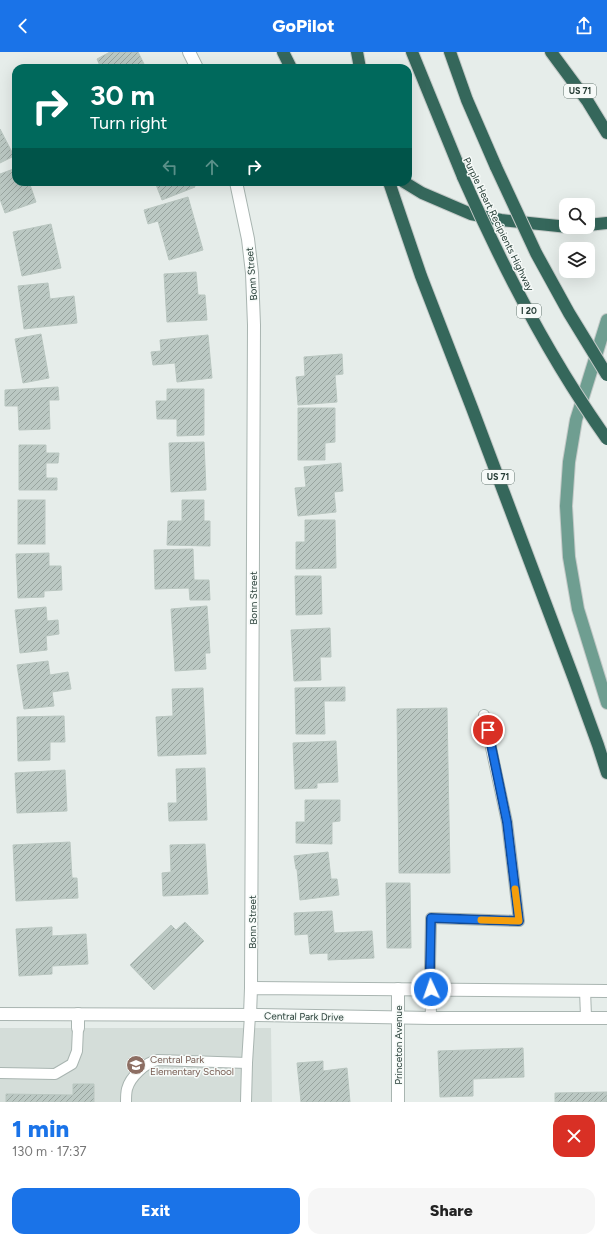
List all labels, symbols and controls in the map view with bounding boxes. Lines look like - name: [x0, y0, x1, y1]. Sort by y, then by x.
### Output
- icon: back: [12, 15, 34, 37]
- text: GoPilot: [272, 15, 335, 37]
- icon: share: [573, 15, 595, 37]
- text: 30 m: [90, 78, 155, 112]
- icon: right: [24, 80, 76, 132]
- road number: US 71: [564, 84, 596, 98]
- text: Turn right: [90, 112, 167, 134]
- street label: Purple Heart Recipients Highway: [460, 155, 537, 294]
- icon: left: [159, 156, 181, 178]
- icon: ahead: [201, 156, 223, 178]
- icon: right: [243, 156, 265, 178]
- map controls: [559, 198, 595, 278]
- button: search: [559, 198, 595, 234]
- button: layers: [559, 242, 595, 278]
- street label: Bonn Street: [243, 247, 260, 301]
- road number: I 20: [517, 304, 541, 318]
- road number: US 71: [482, 470, 514, 484]
- street label: Bonn Street: [247, 571, 260, 625]
- pin: [471, 713, 505, 747]
- icon: arrive: [477, 719, 499, 741]
- street label: Bonn Street: [246, 895, 259, 949]
- position arrow: [410, 968, 452, 1010]
- street label: Princeton Avenue: [392, 1005, 405, 1085]
- street label: Central Park Drive: [264, 1009, 345, 1024]
- place label: Central Park Elementary School: [150, 1053, 234, 1078]
- school or university icon: Central Park Elementary School: [125, 1054, 147, 1076]
- text: 1 min: [12, 1114, 69, 1143]
- button: close: [553, 1115, 595, 1157]
- text: 130 m · 17:37: [12, 1144, 86, 1159]
- button: Exit: [12, 1188, 300, 1234]
- button: Share: [308, 1188, 595, 1234]

